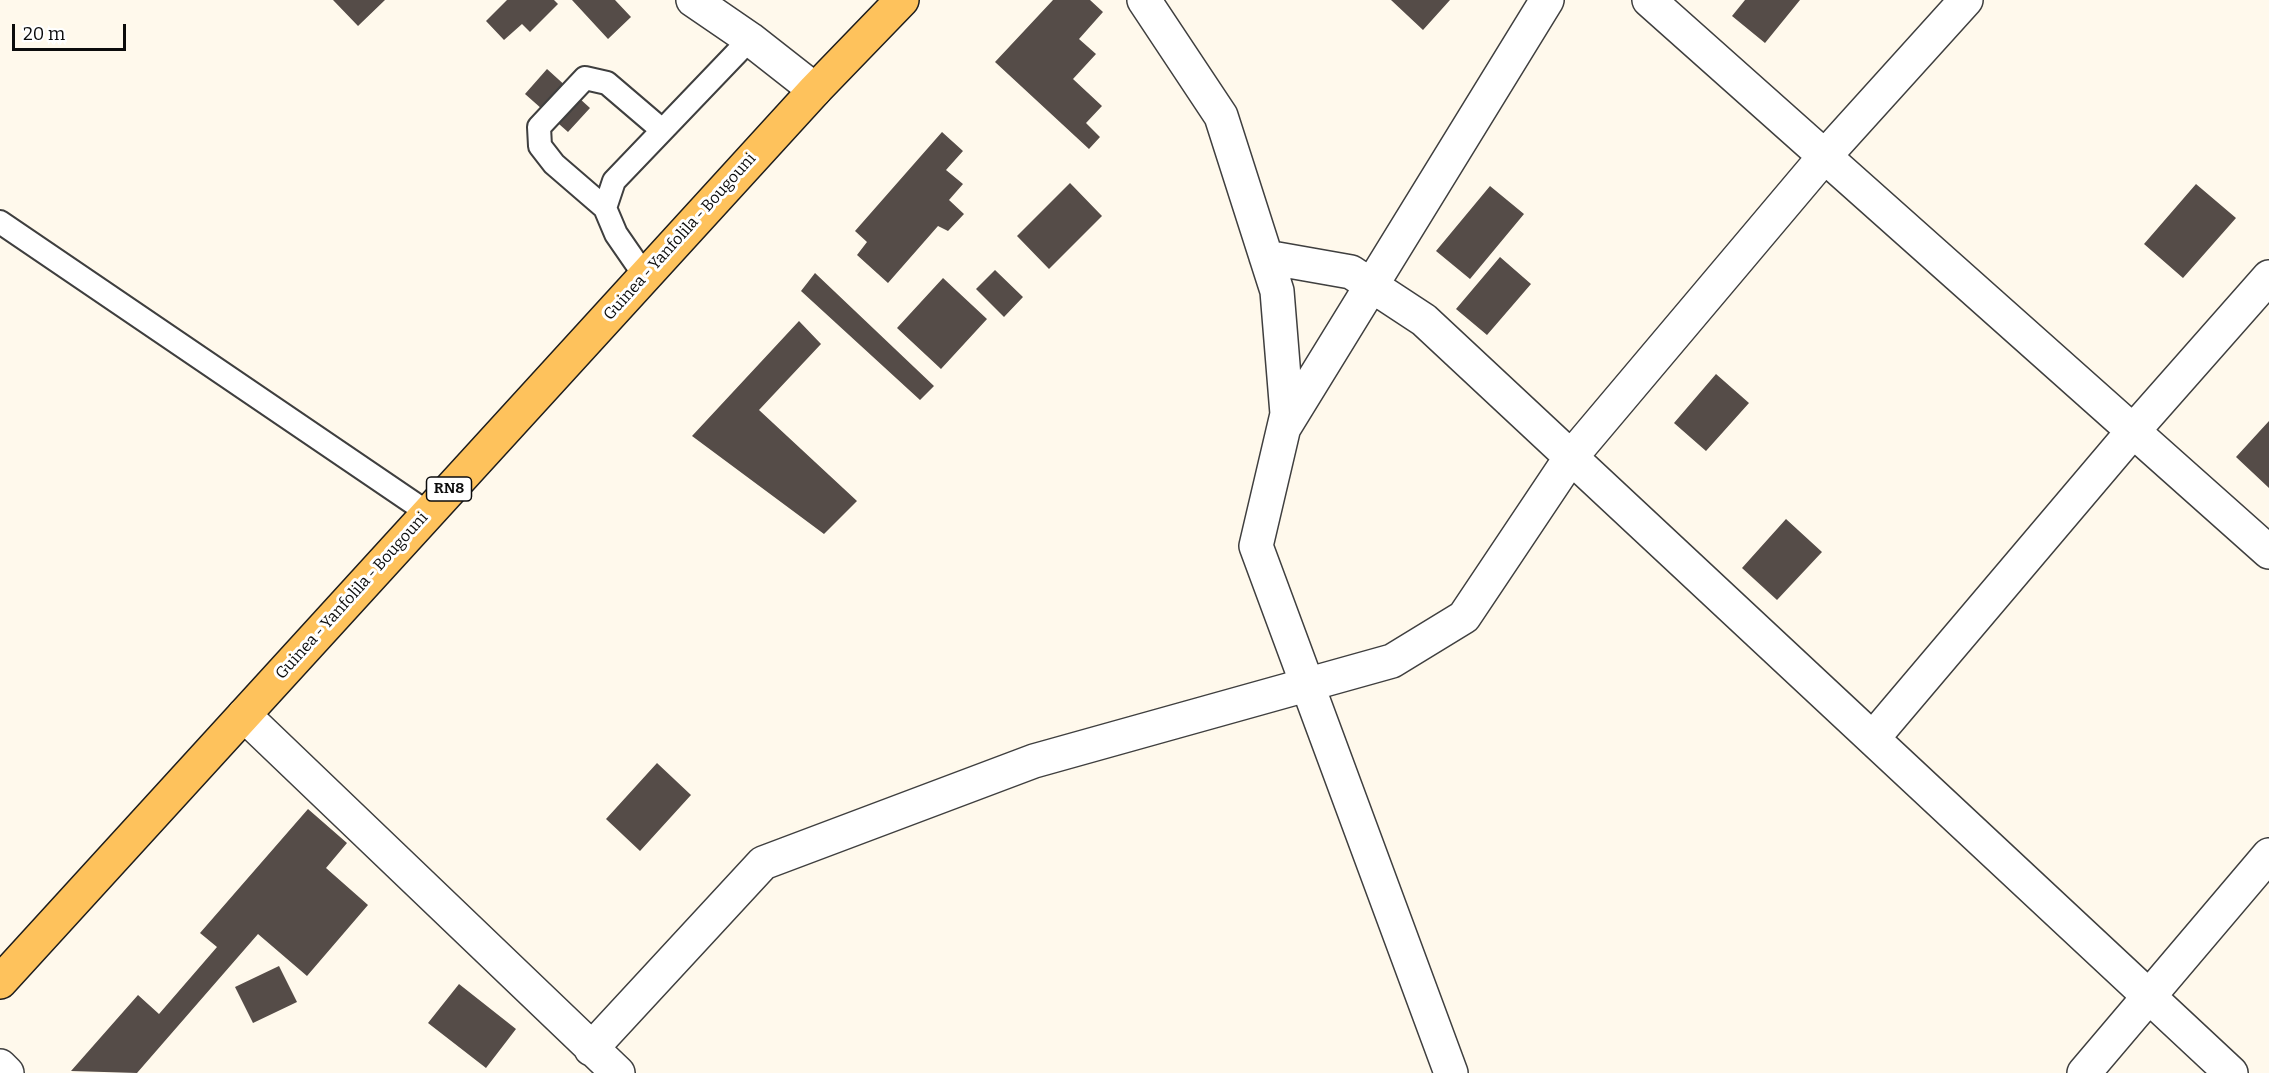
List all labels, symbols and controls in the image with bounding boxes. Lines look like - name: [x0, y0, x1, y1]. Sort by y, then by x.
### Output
- scale bar: [15, 12, 129, 50]
- text: 20 m: [23, 23, 65, 45]
- street label: Guinea - Yanfolila - Bougouni: [600, 150, 760, 324]
- road number: RN8: [426, 477, 472, 501]
- street label: Guinea - Yanfolila - Bougouni: [272, 509, 432, 683]

